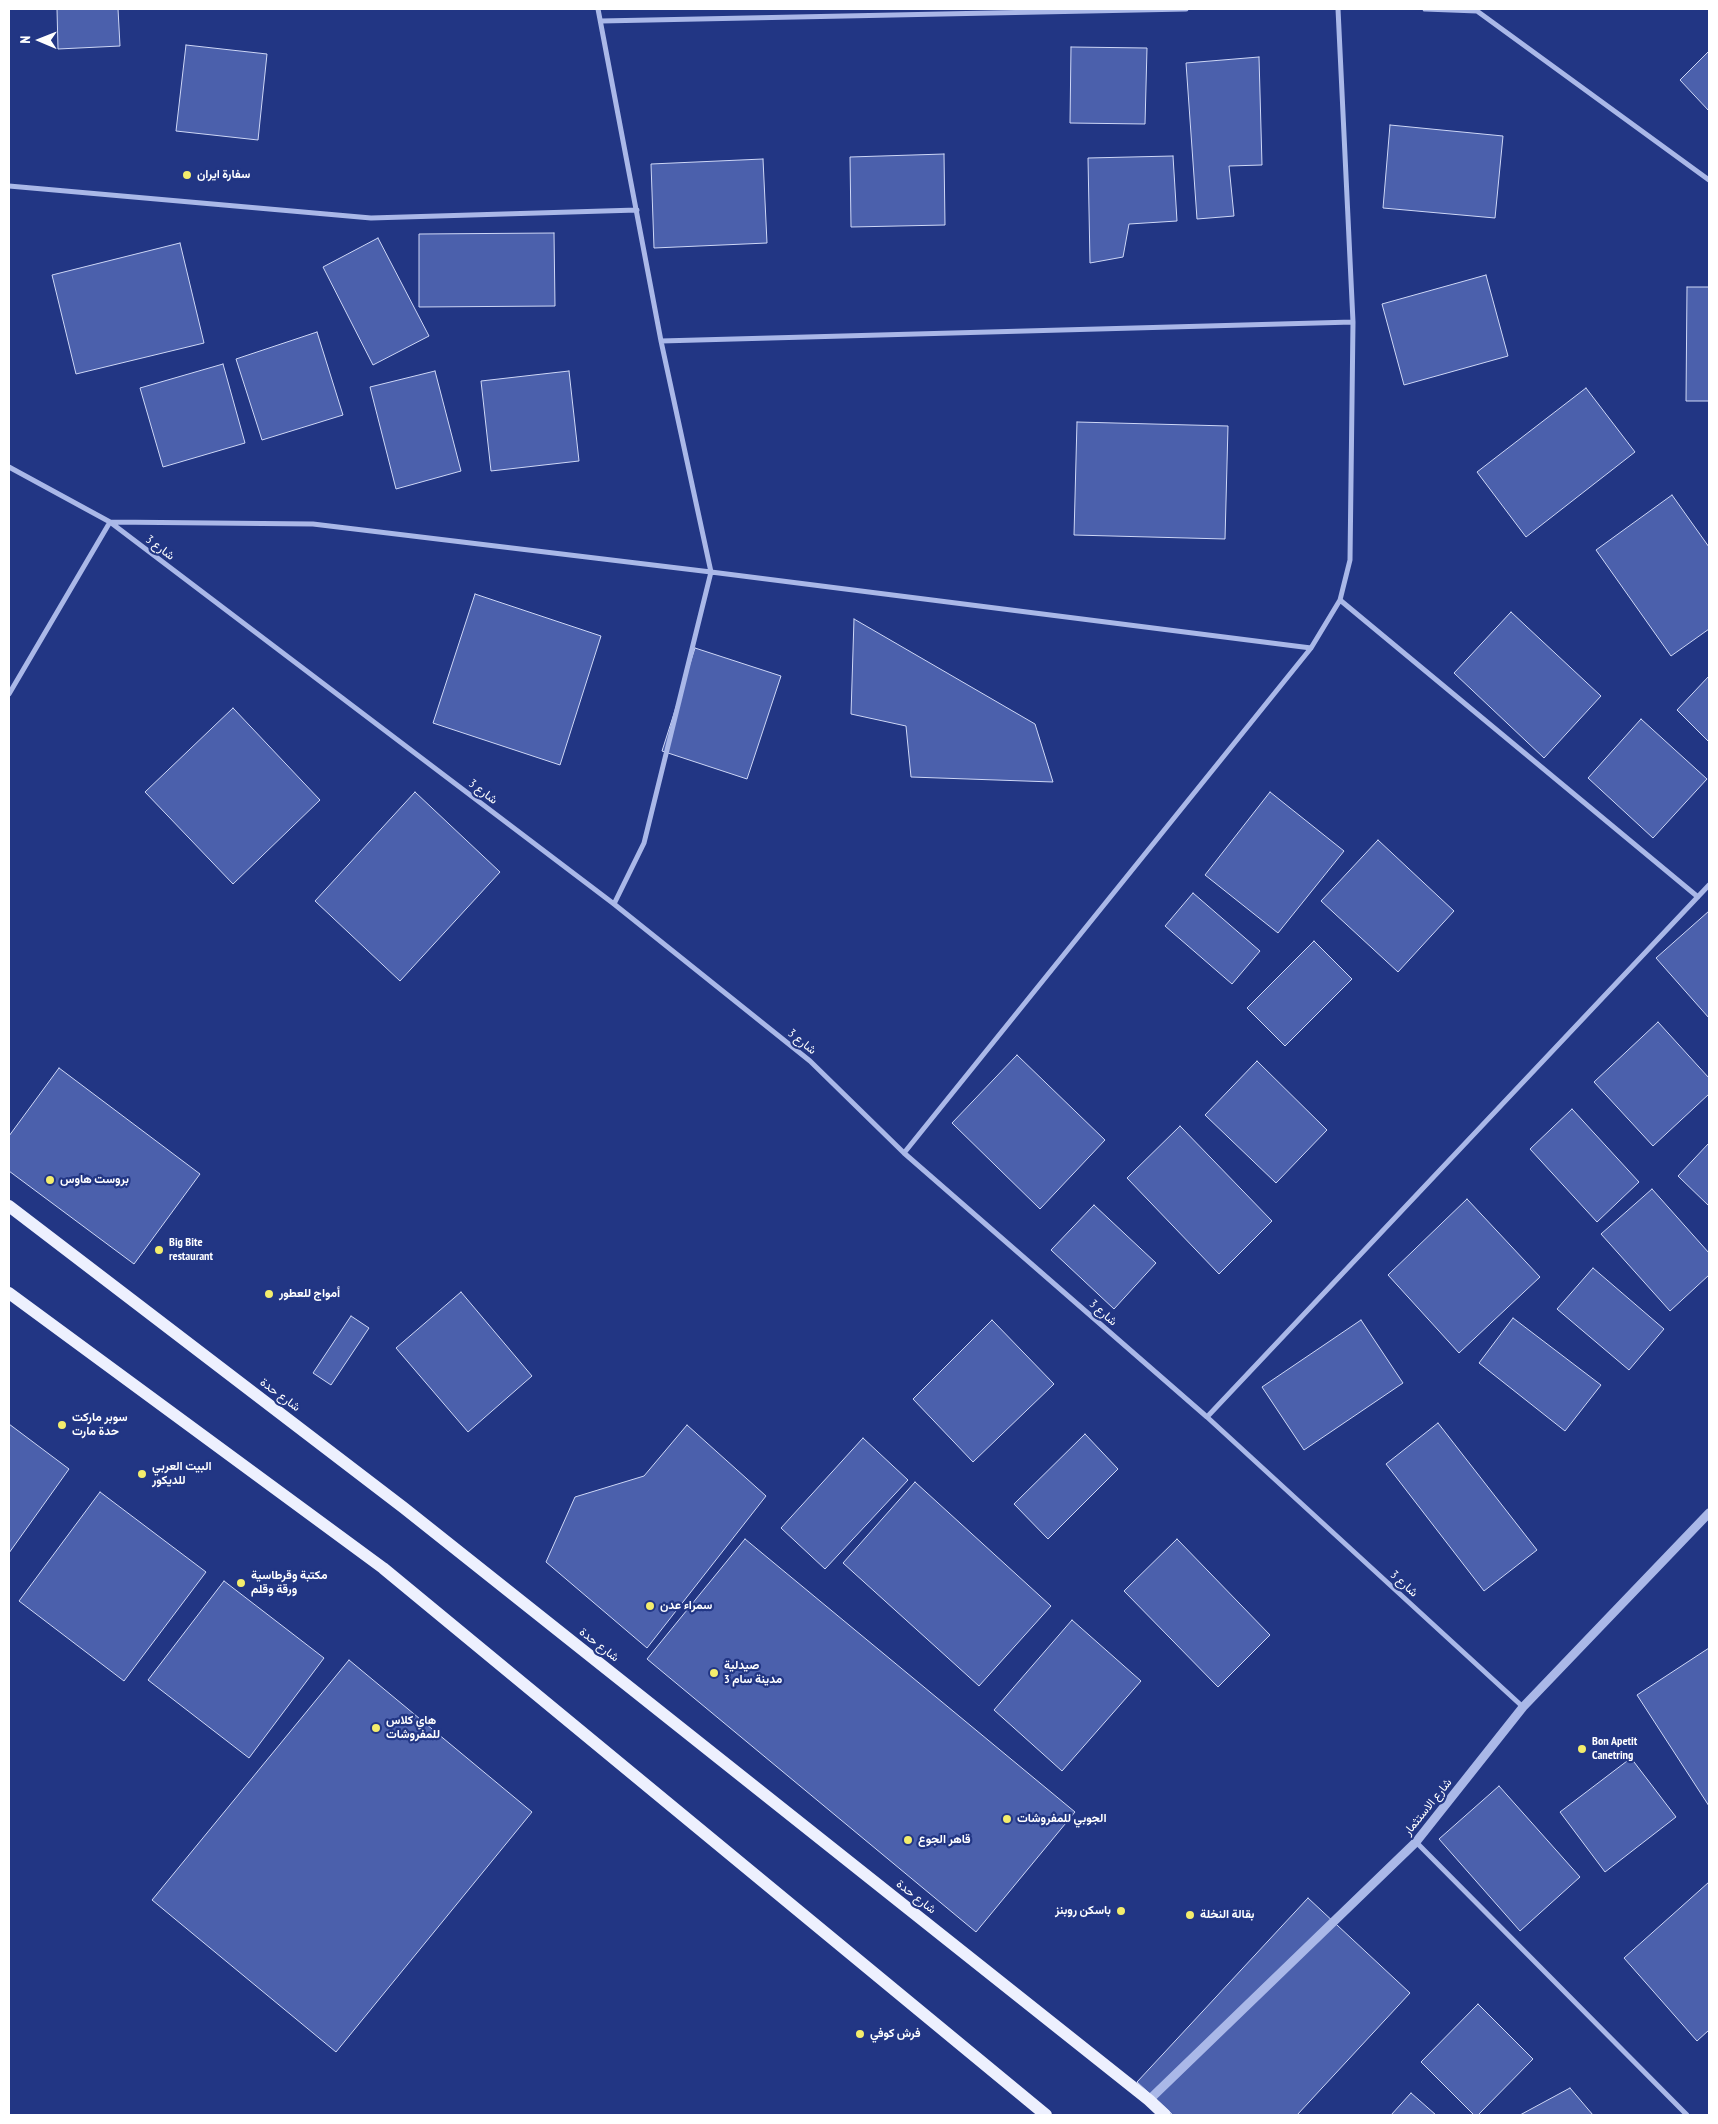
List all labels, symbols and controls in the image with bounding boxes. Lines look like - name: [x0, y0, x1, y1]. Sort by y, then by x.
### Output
- north arrow: [15, 15, 65, 65]
- text: N: [16, 36, 34, 44]
- place label: سفارة ايران: [197, 168, 250, 182]
- marker: سفارة ايران: [181, 169, 193, 181]
- street label: شارع 3: [143, 533, 177, 563]
- street label: شارع 3: [466, 777, 500, 807]
- street label: شارع 3: [785, 1026, 819, 1058]
- place label: بروست هاوس: [60, 1173, 129, 1187]
- marker: بروست هاوس: [44, 1174, 56, 1186]
- place label: Big Bite restaurant: [169, 1236, 213, 1264]
- marker: Big Bite restaurant: [153, 1244, 165, 1256]
- place label: أمواج للعطور: [279, 1287, 340, 1301]
- marker: أمواج للعطور: [263, 1288, 275, 1300]
- street label: شارع 3: [1086, 1297, 1120, 1329]
- street label: شارع حدة: [257, 1375, 303, 1415]
- place label: سوبر ماركت حدة مارت: [72, 1411, 128, 1439]
- marker: سوبر ماركت حدة مارت: [56, 1419, 68, 1431]
- place label: البيت العربي للديكور: [152, 1460, 212, 1488]
- marker: البيت العربي للديكور: [136, 1468, 148, 1480]
- street label: شارع 3: [1387, 1568, 1421, 1600]
- place label: مكتبة وقرطاسية ورقة وقلم: [251, 1569, 327, 1597]
- marker: مكتبة وقرطاسية ورقة وقلم: [235, 1577, 247, 1589]
- place label: سمراء عدن: [660, 1599, 712, 1613]
- marker: سمراء عدن: [644, 1600, 656, 1612]
- street label: شارع حدة: [576, 1625, 622, 1665]
- place label: صيدلية مدينة سام 3: [724, 1659, 782, 1687]
- marker: صيدلية مدينة سام 3: [708, 1667, 720, 1679]
- place label: هاي كلاس للمفروشات: [386, 1714, 440, 1742]
- marker: هاي كلاس للمفروشات: [370, 1722, 382, 1734]
- place label: Bon Apetit Canetring: [1592, 1735, 1637, 1763]
- marker: Bon Apetit Canetring: [1576, 1743, 1588, 1755]
- street label: شارع الاستثمار: [1401, 1776, 1455, 1838]
- place label: الجوبي للمفروشات: [1017, 1812, 1107, 1826]
- marker: الجوبي للمفروشات: [1001, 1813, 1013, 1825]
- place label: قاهر الجوع: [918, 1833, 971, 1847]
- marker: قاهر الجوع: [902, 1834, 914, 1846]
- street label: شارع حدة: [893, 1877, 939, 1917]
- place label: باسكن روبنز: [1055, 1904, 1111, 1918]
- marker: باسكن روبنز: [1115, 1905, 1127, 1917]
- place label: بقالة النخلة: [1200, 1908, 1255, 1922]
- marker: بقالة النخلة: [1184, 1909, 1196, 1921]
- place label: فرش كوفي: [870, 2027, 921, 2041]
- marker: فرش كوفي: [854, 2028, 866, 2040]

